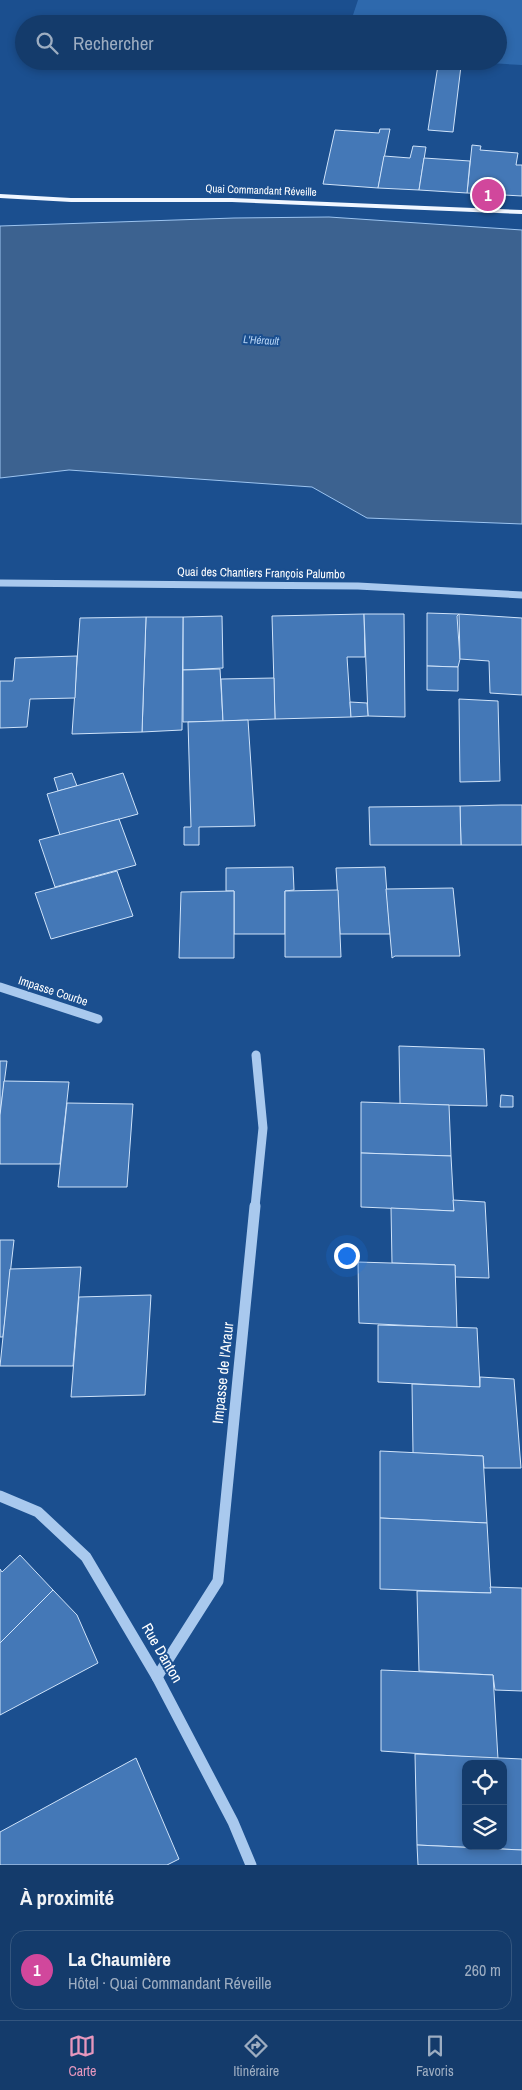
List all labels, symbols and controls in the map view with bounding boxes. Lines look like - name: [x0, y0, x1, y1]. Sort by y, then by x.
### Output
- search box: [15, 15, 507, 70]
- icon: search: [33, 29, 61, 57]
- text: Rechercher: [73, 30, 154, 56]
- pin: 1: [472, 176, 504, 214]
- street label: Quai Commandant Réveille: [205, 181, 317, 199]
- water label: L'Hérault: [243, 332, 280, 348]
- street label: Quai des Chantiers François Palumbo: [177, 564, 345, 582]
- street label: Impasse Courbe: [16, 972, 90, 1010]
- your location: [334, 1243, 360, 1269]
- street label: Impasse de l'Araur: [207, 1321, 238, 1425]
- street label: Rue Danton: [137, 1619, 188, 1686]
- map controls: [462, 1760, 507, 1850]
- button: locate: [462, 1760, 507, 1805]
- button: layers: [462, 1805, 507, 1850]
- text: À proximité: [20, 1883, 114, 1912]
- text: La Chaumière: [68, 1946, 171, 1972]
- text: 1: [33, 1959, 41, 1981]
- text: 260 m: [465, 1959, 501, 1981]
- text: Hôtel · Quai Commandant Réveille: [68, 1972, 271, 1994]
- tab: Carte: [68, 2032, 96, 2080]
- tab: Itinéraire: [233, 2032, 279, 2080]
- tab: Favoris: [416, 2032, 454, 2080]

